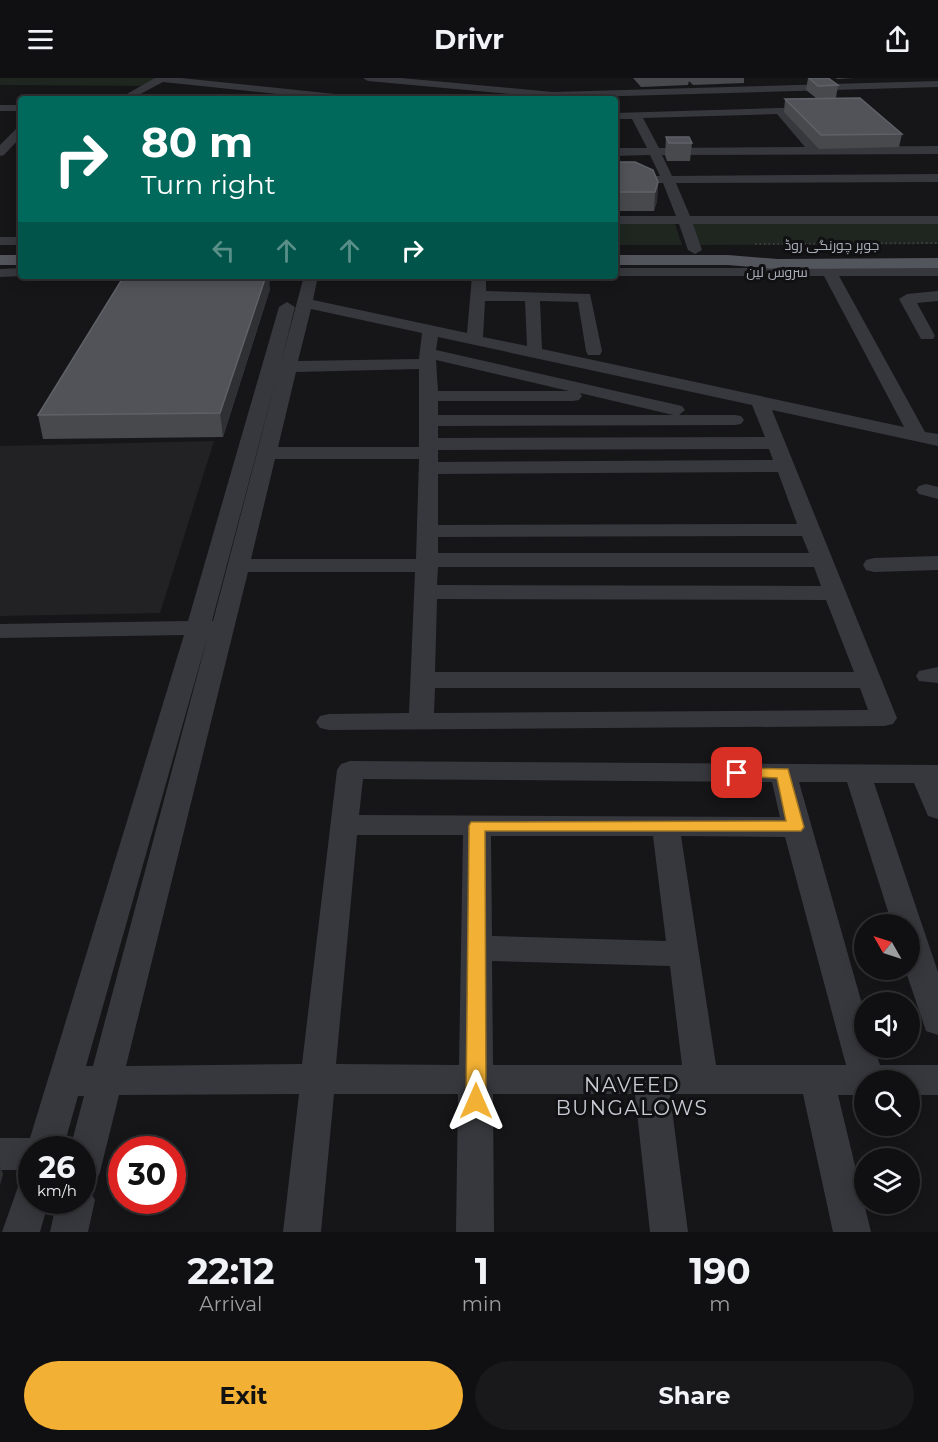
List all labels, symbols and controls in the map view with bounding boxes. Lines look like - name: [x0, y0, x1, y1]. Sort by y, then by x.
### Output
- icon: menu: [24, 23, 57, 56]
- text: Drivr: [434, 23, 504, 56]
- icon: share: [881, 23, 914, 56]
- text: 80 m: [141, 116, 253, 168]
- icon: right: [42, 120, 120, 198]
- text: Turn right: [141, 168, 276, 201]
- icon: left: [207, 234, 240, 267]
- icon: ahead: [270, 234, 303, 267]
- icon: ahead: [333, 234, 366, 267]
- icon: right: [396, 234, 429, 267]
- street label: جوہر چورنگی روڈ: [785, 236, 879, 255]
- street label: سروس لین: [746, 263, 808, 281]
- pin: [711, 747, 762, 798]
- icon: arrive: [720, 756, 753, 789]
- north arrow: [854, 914, 920, 980]
- map controls: [854, 914, 920, 1214]
- button: sound: [854, 992, 920, 1058]
- position arrow: [444, 1069, 508, 1133]
- button: search: [854, 1070, 920, 1136]
- district label: NAVEED BUNGALOWS: [556, 1073, 708, 1120]
- speed limit sign: 30: [108, 1136, 186, 1214]
- button: layers: [854, 1148, 920, 1214]
- text: 26: [39, 1149, 75, 1186]
- text: km/h: [37, 1181, 77, 1200]
- text: 22:12: [187, 1249, 275, 1293]
- text: 1: [475, 1249, 489, 1293]
- text: 190: [689, 1249, 751, 1293]
- text: Arrival: [199, 1292, 262, 1316]
- text: min: [462, 1292, 502, 1316]
- text: m: [709, 1292, 731, 1316]
- button: Exit: [24, 1361, 463, 1430]
- button: Share: [475, 1361, 914, 1430]

